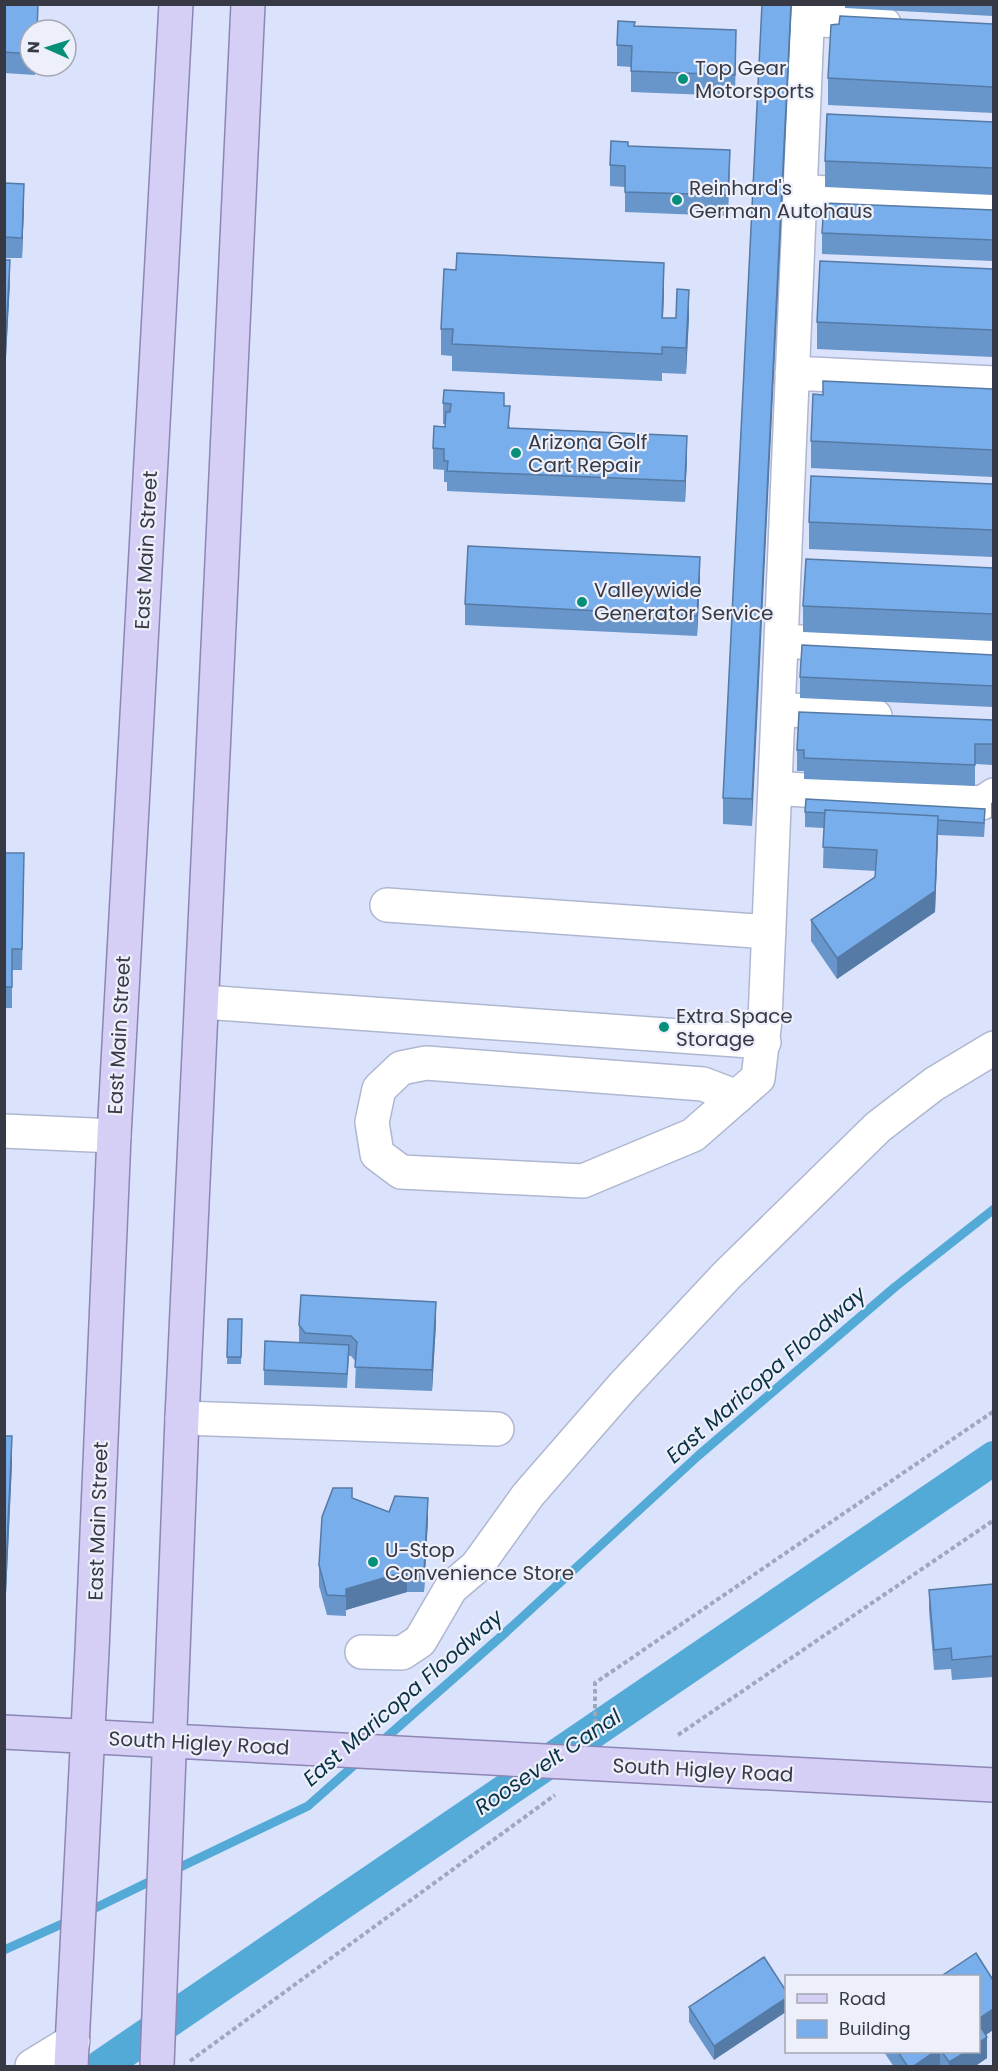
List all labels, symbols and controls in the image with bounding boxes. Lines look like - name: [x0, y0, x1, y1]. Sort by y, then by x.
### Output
- north arrow: [18, 18, 78, 78]
- text: N: [22, 41, 45, 54]
- place label: Top Gear Motorsports: [695, 54, 815, 105]
- marker: Top Gear Motorsports: [676, 72, 690, 86]
- place label: Reinhard's German Autohaus: [689, 174, 873, 225]
- marker: Reinhard's German Autohaus: [670, 193, 684, 207]
- place label: Arizona Golf Cart Repair: [528, 428, 647, 479]
- marker: Arizona Golf Cart Repair: [509, 446, 523, 460]
- street label: East Main Street: [128, 470, 164, 630]
- place label: Valleywide Generator Service: [594, 576, 773, 627]
- marker: Valleywide Generator Service: [575, 595, 589, 609]
- street label: East Main Street: [101, 955, 137, 1115]
- place label: Extra Space Storage: [676, 1002, 793, 1053]
- marker: Extra Space Storage: [657, 1020, 671, 1034]
- water label: East Maricopa Floodway: [660, 1279, 873, 1470]
- street label: East Main Street: [81, 1441, 115, 1601]
- place label: U-Stop Convenience Store: [385, 1536, 574, 1587]
- marker: U-Stop Convenience Store: [366, 1555, 380, 1569]
- water label: East Maricopa Floodway: [297, 1602, 510, 1793]
- water label: Roosevelt Canal: [469, 1701, 627, 1821]
- street label: South Higley Road: [108, 1724, 290, 1762]
- street label: South Higley Road: [612, 1751, 794, 1789]
- legend: [785, 1975, 980, 2053]
- text: Road: [839, 1986, 886, 2011]
- text: Building: [839, 2016, 911, 2041]

